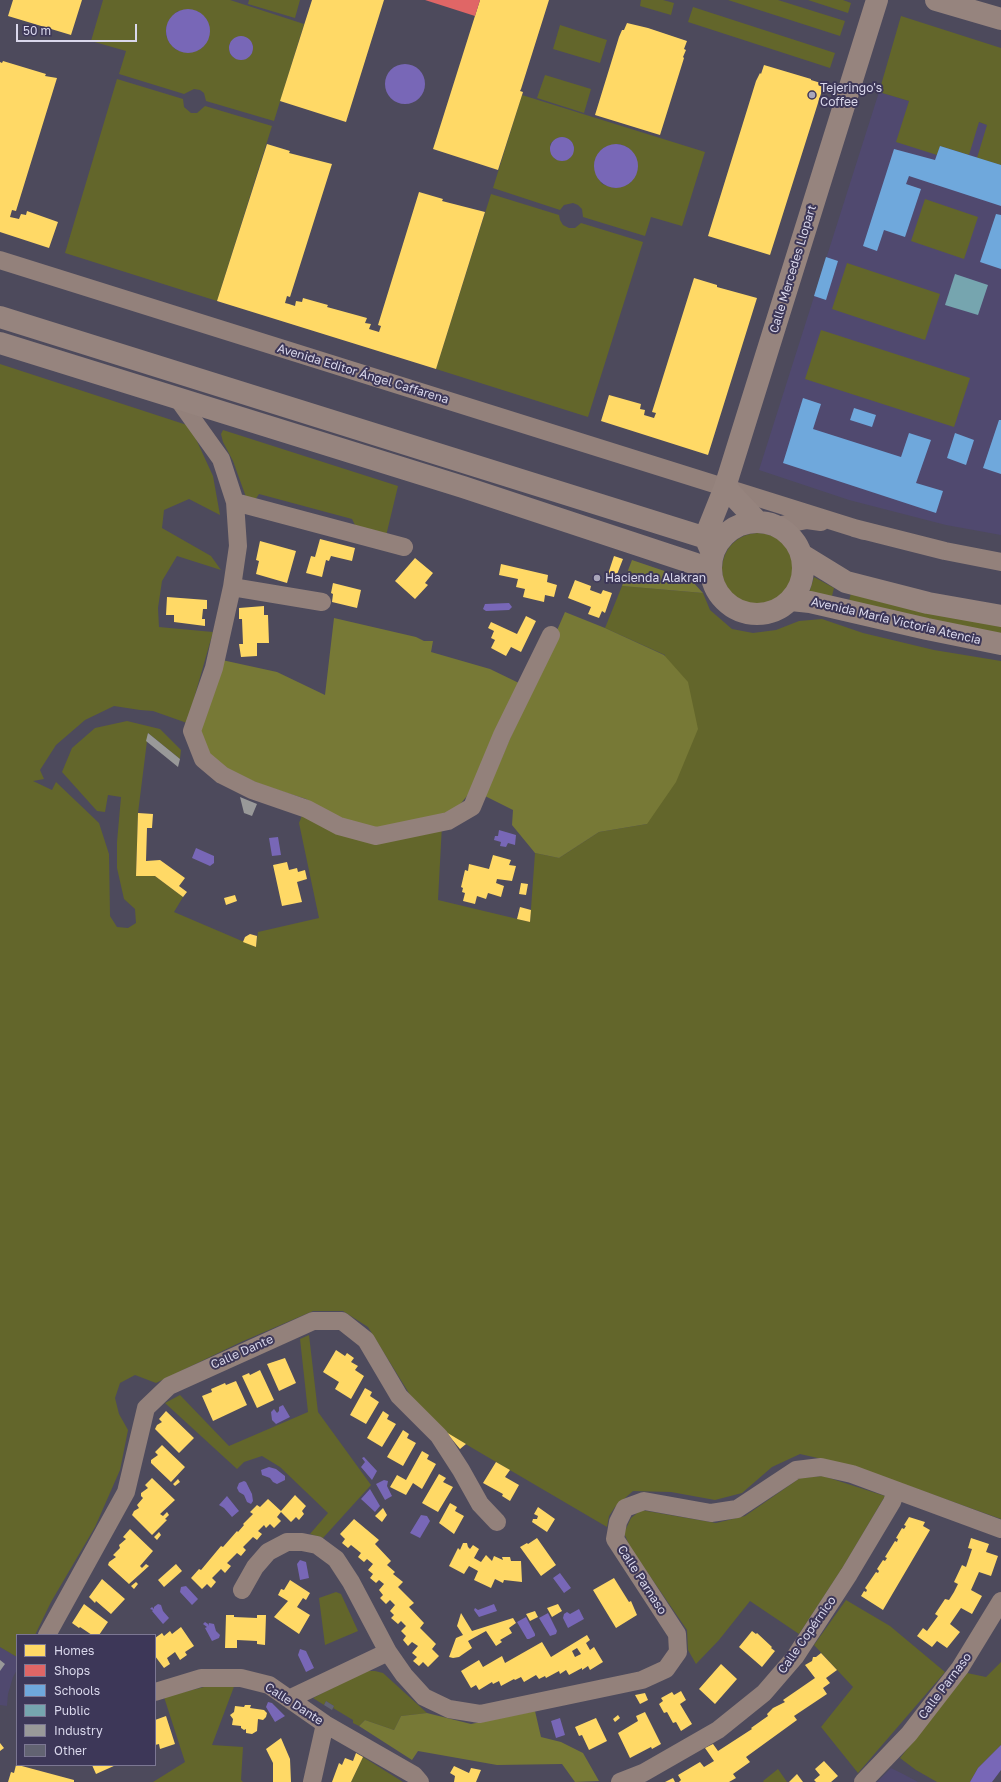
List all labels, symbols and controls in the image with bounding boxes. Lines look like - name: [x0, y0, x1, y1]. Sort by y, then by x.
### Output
- scale bar: [18, 16, 139, 42]
- text: 50 m: [23, 23, 51, 38]
- place label: Tejeringo's Coffee: [820, 81, 882, 109]
- marker: Tejeringo's Coffee: [807, 90, 817, 100]
- street label: Calle Mercedes Llopart: [767, 203, 819, 335]
- street label: Avenida Editor Ángel Caffarena: [275, 341, 451, 407]
- place label: Hacienda Alakran: [605, 571, 706, 585]
- marker: Hacienda Alakran: [592, 573, 602, 583]
- street label: Avenida María Victoria Atencia: [810, 594, 982, 648]
- street label: Calle Dante: [209, 1332, 275, 1372]
- street label: Calle Parnaso: [614, 1543, 670, 1617]
- street label: Calle Copérnico: [775, 1594, 839, 1676]
- legend: [16, 1634, 156, 1766]
- text: Homes: [54, 1643, 94, 1658]
- street label: Calle Parnaso: [915, 1650, 975, 1722]
- text: Shops: [54, 1663, 90, 1678]
- street label: Calle Dante: [262, 1680, 326, 1728]
- text: Schools: [54, 1683, 100, 1698]
- text: Public: [54, 1703, 90, 1718]
- text: Industry: [54, 1723, 103, 1738]
- text: Other: [54, 1743, 87, 1758]

